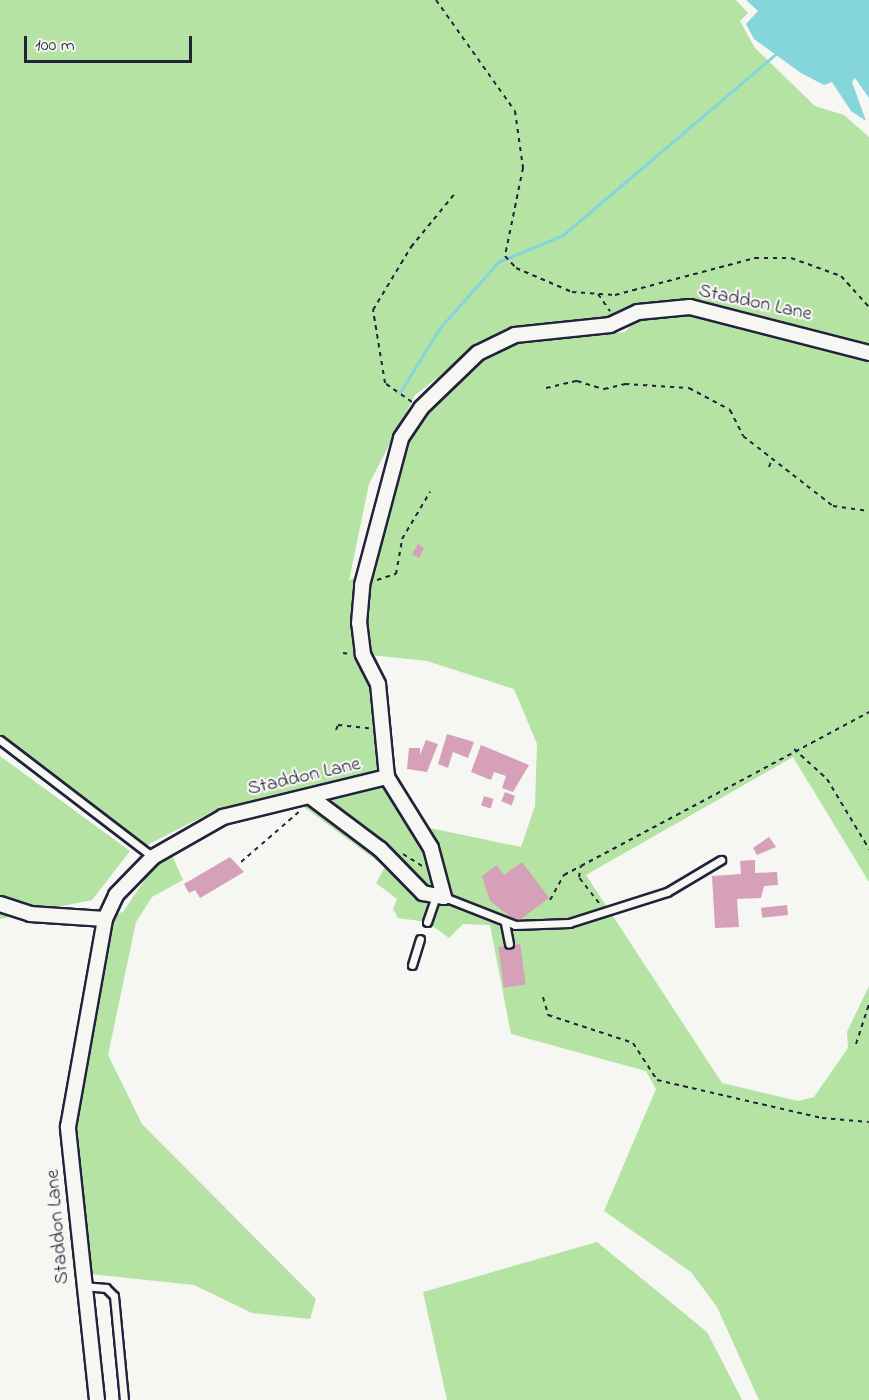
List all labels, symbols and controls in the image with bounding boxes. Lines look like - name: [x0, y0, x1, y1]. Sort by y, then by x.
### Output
- scale bar: [27, 24, 195, 62]
- text: 100 m: [35, 33, 75, 59]
- street label: Staddon Lane: [696, 279, 814, 327]
- street label: Staddon Lane: [245, 752, 363, 802]
- street label: Staddon Lane: [41, 1169, 75, 1285]

